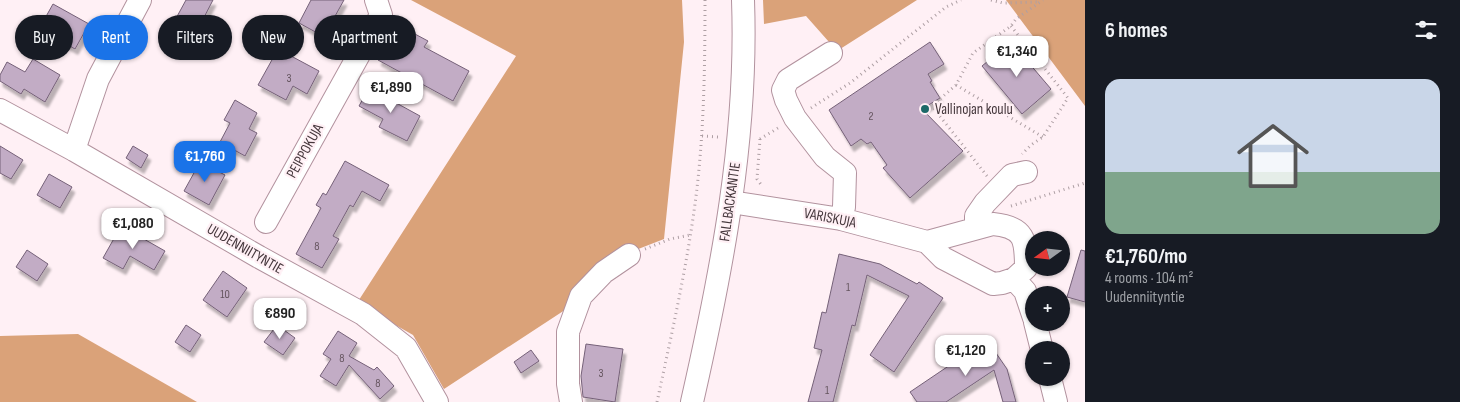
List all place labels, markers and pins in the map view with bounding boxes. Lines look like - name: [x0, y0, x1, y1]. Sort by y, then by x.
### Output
- pin: €1,340: [976, 36, 1058, 78]
- pin: €1,890: [350, 72, 432, 114]
- place label: Vallinojan koulu: [935, 100, 1013, 119]
- marker: Vallinojan koulu: [919, 103, 931, 115]
- pin: €1,760: [164, 140, 246, 183]
- pin: €1,080: [92, 208, 174, 250]
- pin: €890: [250, 298, 310, 340]
- pin: €1,120: [925, 334, 1007, 377]

